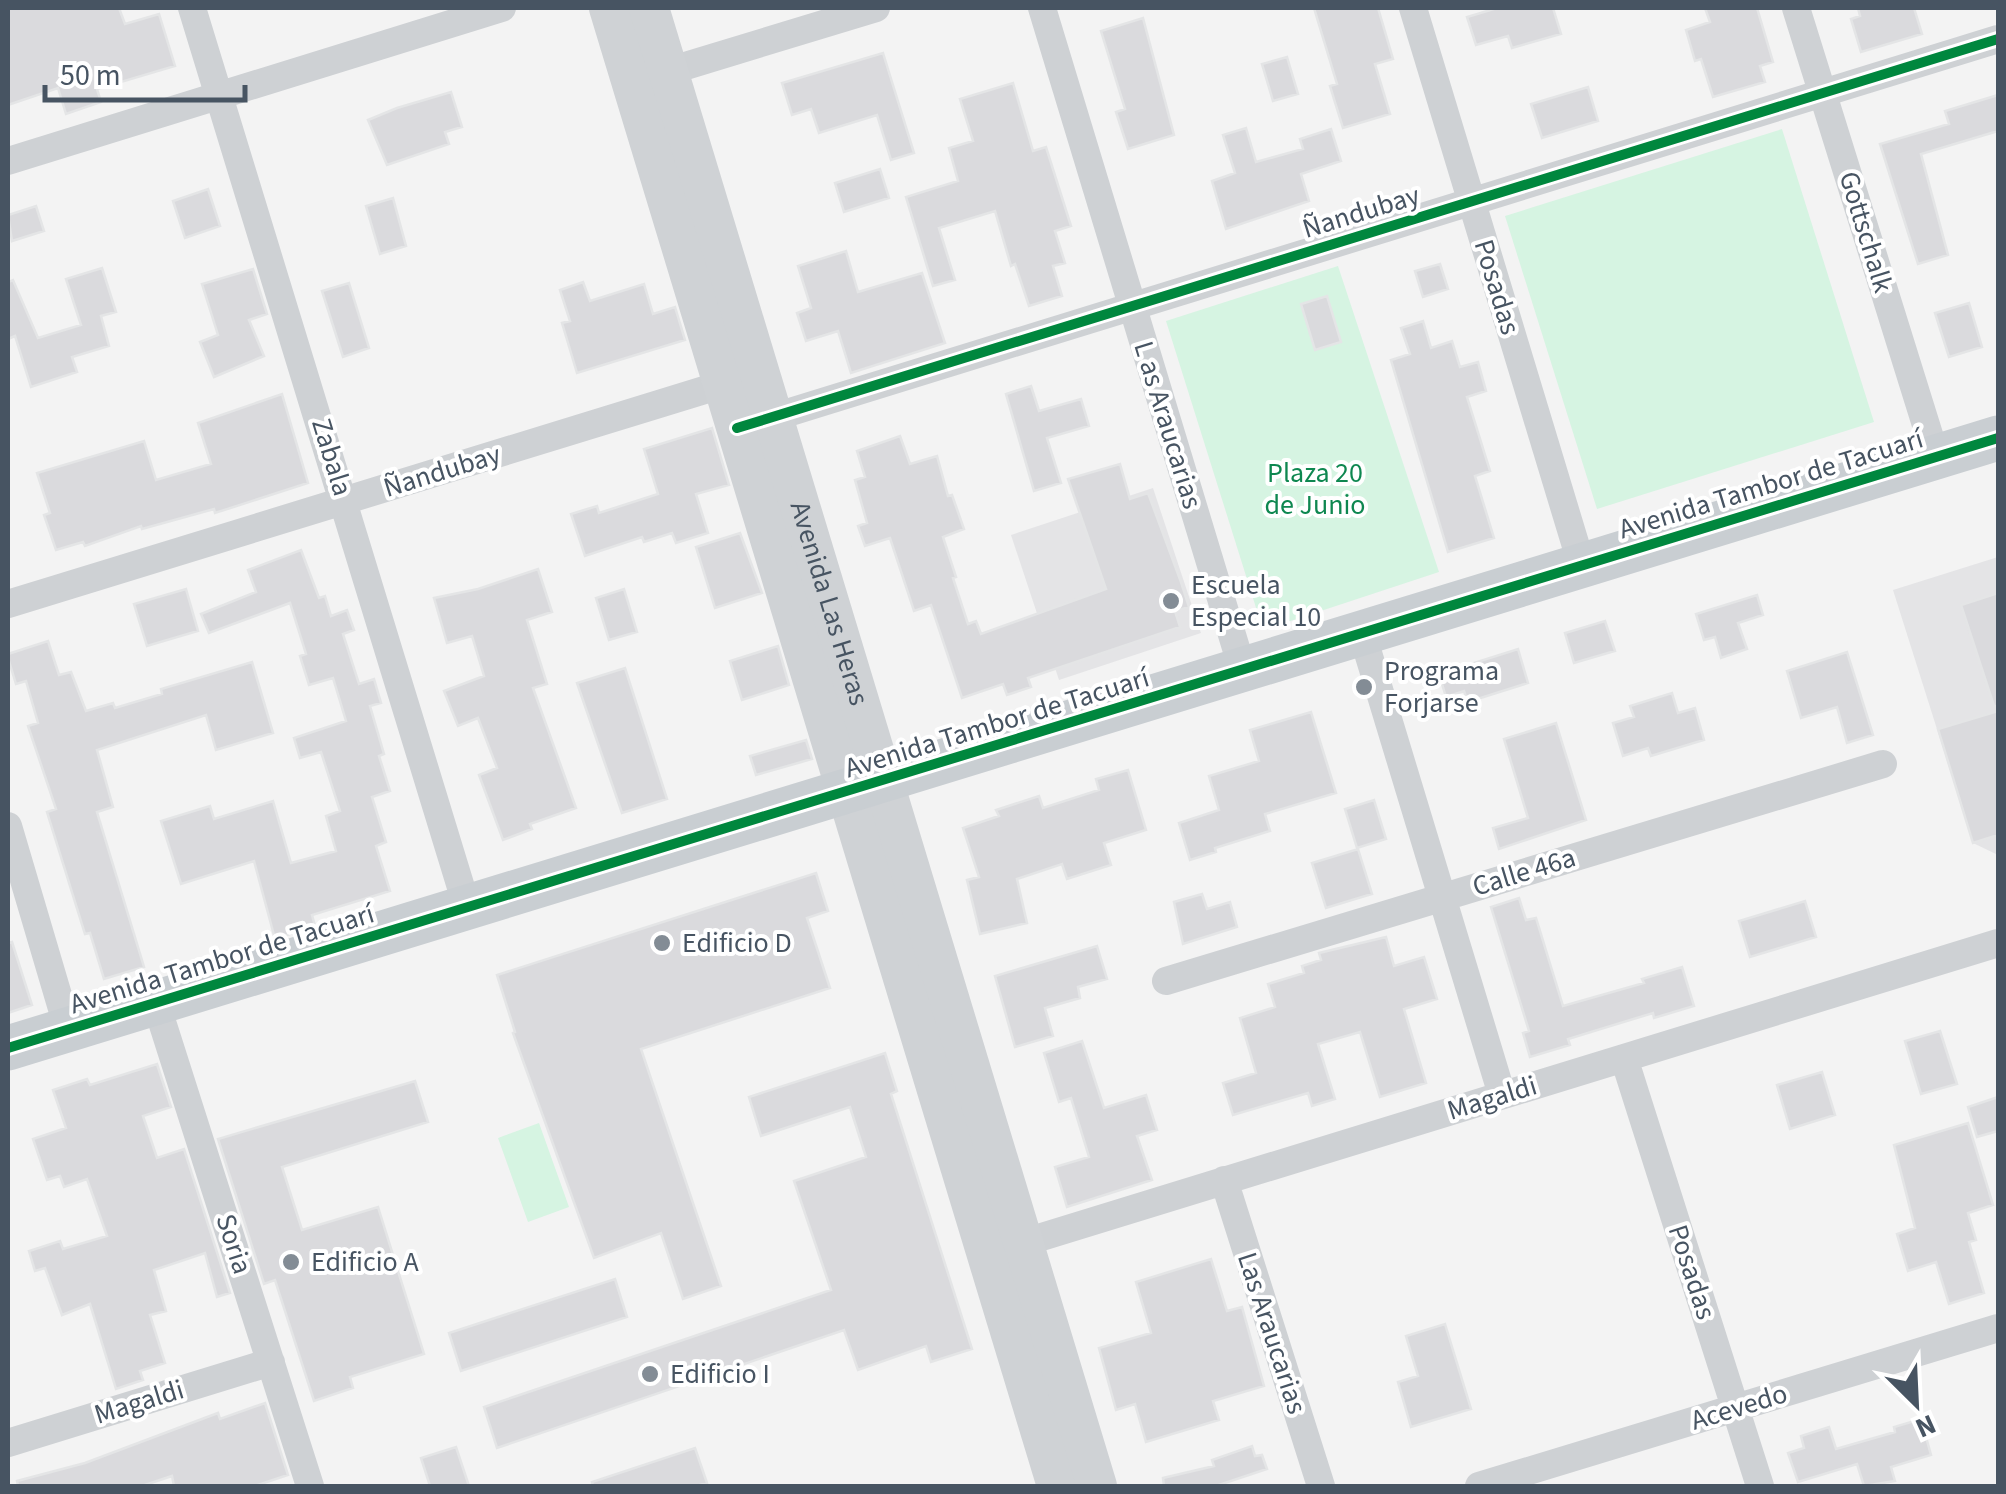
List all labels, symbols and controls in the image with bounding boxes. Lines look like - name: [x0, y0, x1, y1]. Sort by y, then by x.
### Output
- scale bar: [45, 40, 245, 102]
- text: 50 m: [60, 54, 121, 97]
- street label: Gottschalk: [1829, 166, 1903, 298]
- street label: Ñandubay: [1297, 175, 1425, 249]
- street label: Posadas: [1464, 235, 1530, 339]
- street label: L as Araucarias: [1124, 336, 1212, 514]
- street label: Zabala: [301, 413, 363, 501]
- street label: Avenida Tambor de Tacuarí: [1614, 418, 1929, 549]
- street label: Ñandubay: [378, 434, 506, 508]
- park label: Plaza 20 de Junio: [1264, 453, 1366, 525]
- street label: Avenida Las Heras: [780, 496, 879, 710]
- place label: Escuela Especial 10: [1191, 565, 1321, 637]
- marker: Escuela Especial 10: [1160, 590, 1182, 612]
- place label: Programa Forjarse: [1384, 651, 1499, 723]
- street label: Avenida Tambor de Tacuarí: [840, 657, 1155, 788]
- marker: Programa Forjarse: [1353, 676, 1375, 698]
- street label: Calle 46a: [1468, 837, 1580, 907]
- street label: Avenida Tambor de Tacuarí: [65, 893, 380, 1024]
- place label: Edificio D: [682, 923, 792, 963]
- marker: Edificio D: [651, 932, 673, 954]
- street label: Magaldi: [1442, 1065, 1542, 1131]
- street label: Soria: [206, 1209, 262, 1279]
- street label: Posadas: [1658, 1219, 1726, 1325]
- place label: Edificio A: [311, 1242, 419, 1282]
- street label: Las Araucarias: [1227, 1247, 1317, 1419]
- marker: Edificio A: [280, 1251, 302, 1273]
- place label: Edificio I: [670, 1354, 770, 1394]
- north arrow: [1866, 1354, 1966, 1454]
- marker: Edificio I: [639, 1363, 661, 1385]
- street label: Magaldi: [89, 1369, 189, 1435]
- street label: Acevedo: [1686, 1373, 1792, 1441]
- text: N: [1909, 1404, 1942, 1448]

